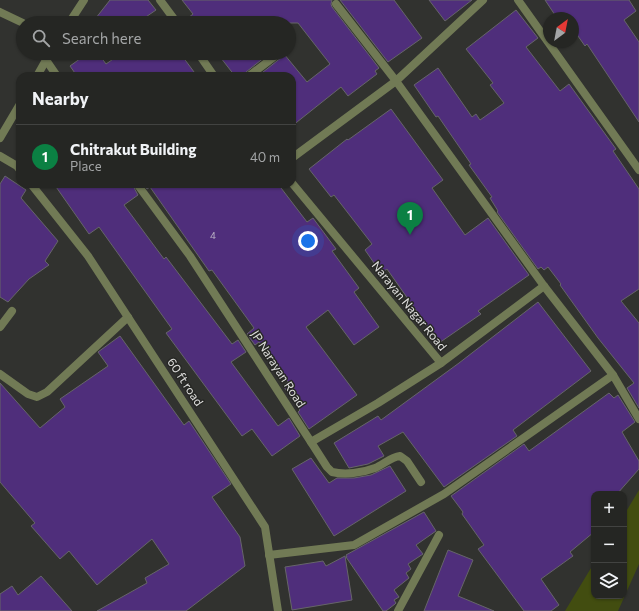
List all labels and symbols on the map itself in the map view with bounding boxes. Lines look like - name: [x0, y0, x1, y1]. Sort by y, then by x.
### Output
- north arrow: [543, 12, 579, 48]
- pin: 1: [397, 202, 423, 235]
- house number: 4: [210, 229, 216, 241]
- your location: [298, 231, 318, 251]
- street label: Narayan Nagar Road: [369, 258, 450, 353]
- street label: JP Narayan Road: [248, 327, 309, 410]
- street label: 60 ft road: [165, 355, 207, 408]

